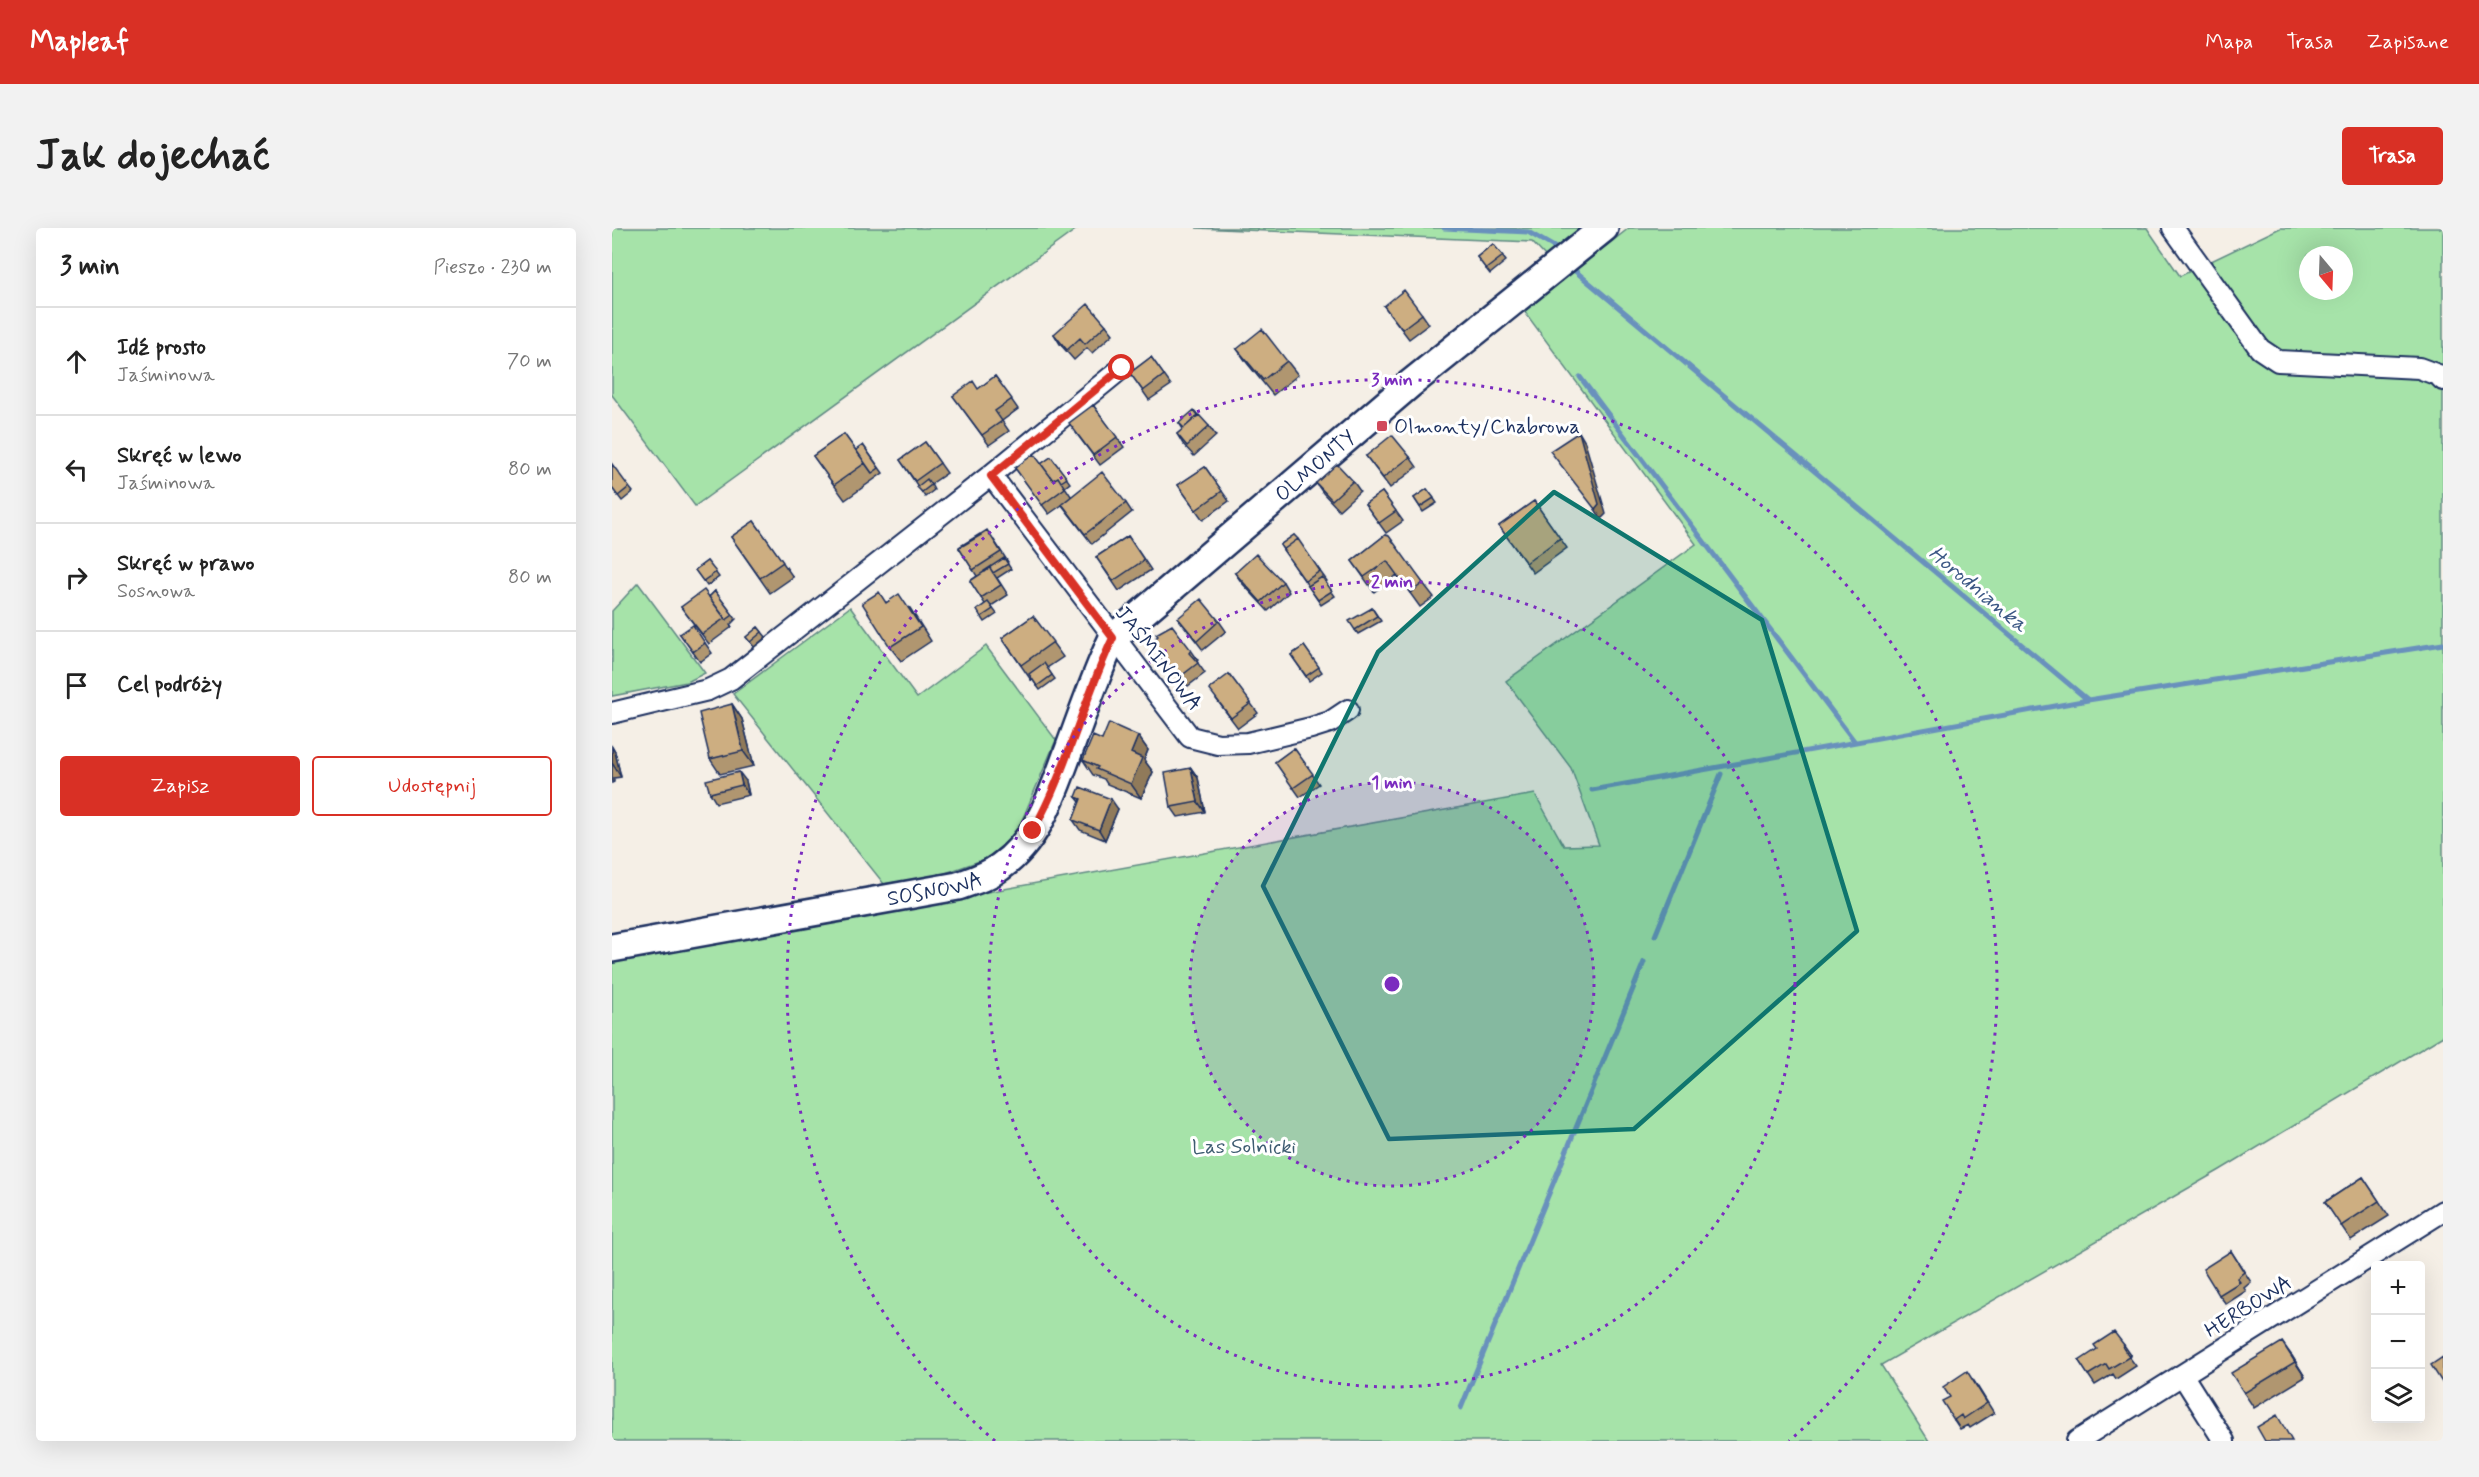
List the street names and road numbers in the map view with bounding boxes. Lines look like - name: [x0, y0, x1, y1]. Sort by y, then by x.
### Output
- street label: OLMONTY: [1269, 423, 1362, 508]
- street label: JAŚMINOWA: [1108, 600, 1208, 717]
- street label: SOSNOWA: [885, 866, 986, 913]
- street label: HERBOWA: [2200, 1269, 2298, 1345]

